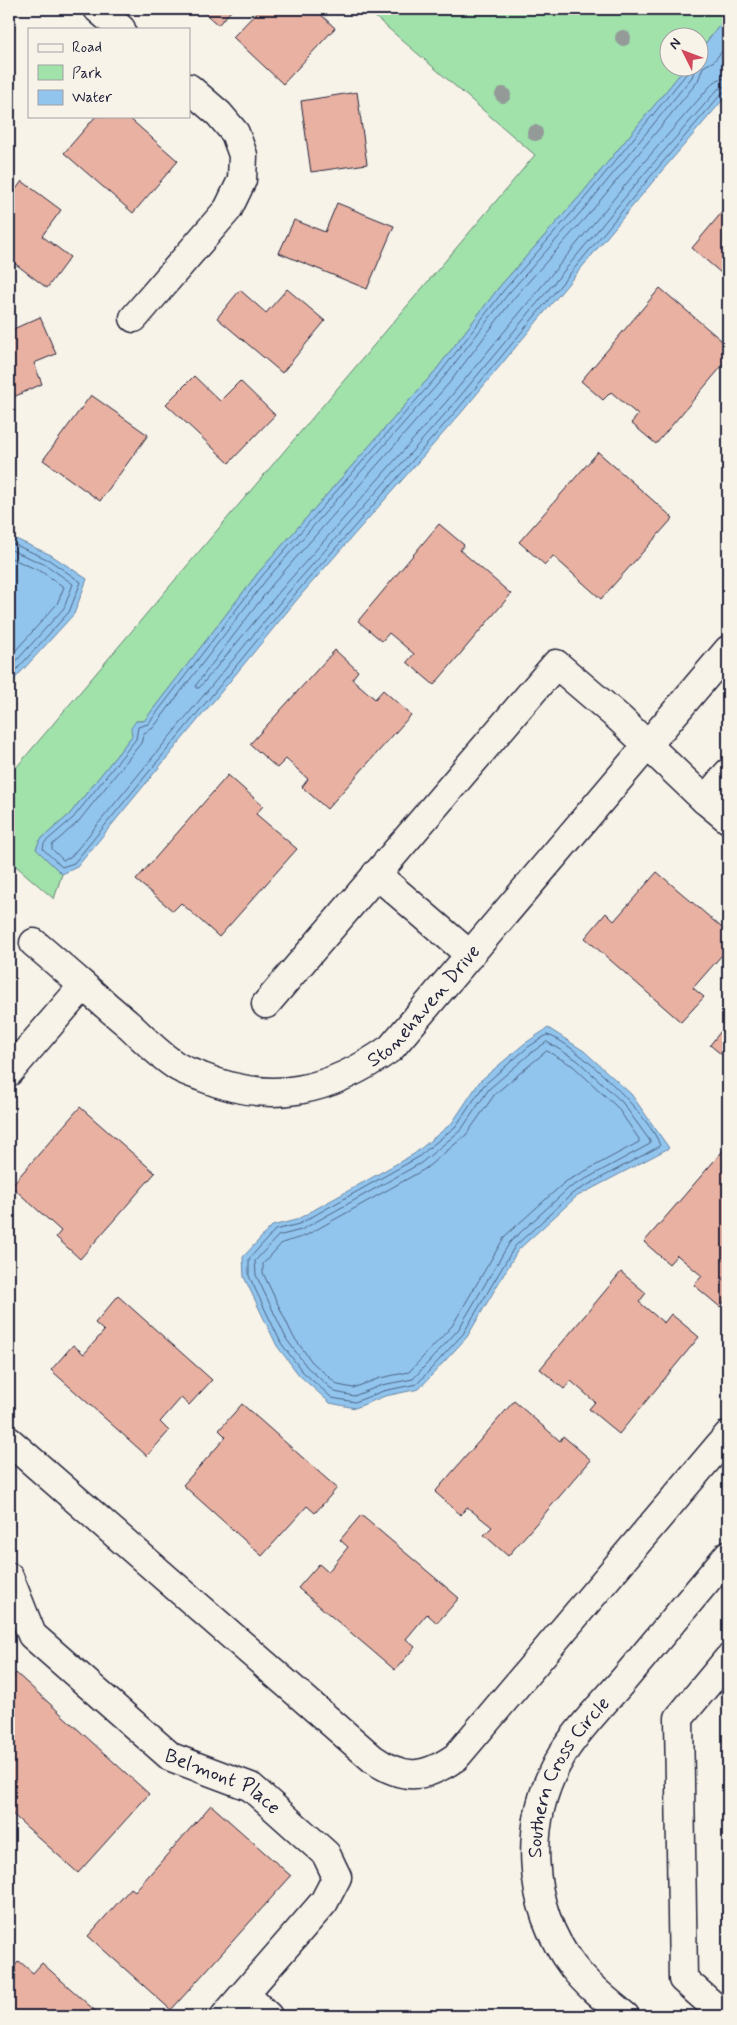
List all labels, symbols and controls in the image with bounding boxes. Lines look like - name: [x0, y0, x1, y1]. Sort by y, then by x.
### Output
- legend: [28, 28, 190, 118]
- north arrow: [660, 28, 710, 78]
- text: N: [665, 34, 685, 53]
- text: Road: [72, 38, 102, 58]
- text: Park: [72, 64, 102, 84]
- text: Water: [72, 88, 112, 108]
- street label: Stonehaven Drive: [362, 939, 486, 1074]
- street label: Southern Cross Circle: [522, 1691, 616, 1858]
- street label: Belmont Place: [161, 1742, 287, 1821]

